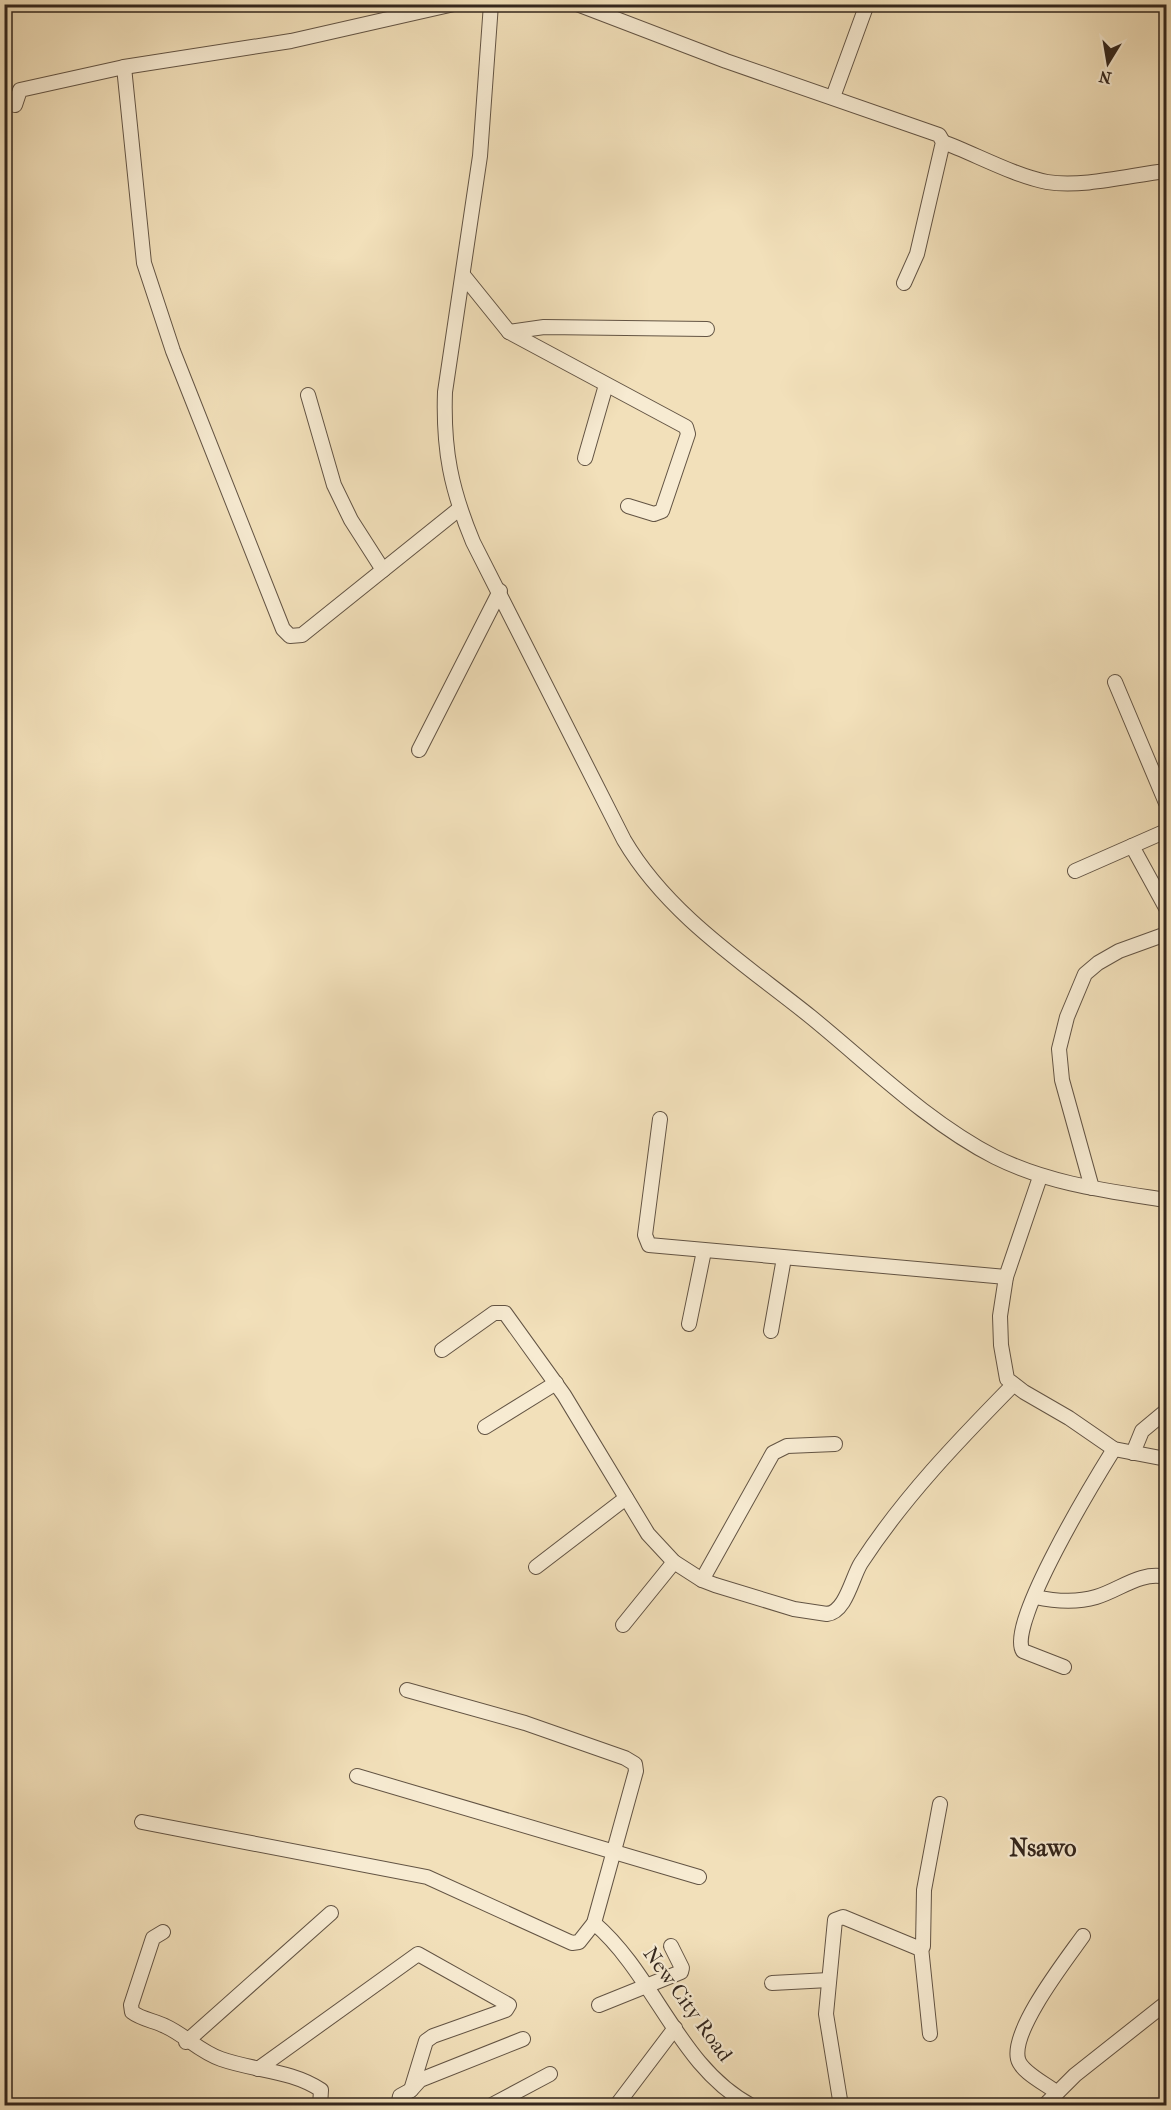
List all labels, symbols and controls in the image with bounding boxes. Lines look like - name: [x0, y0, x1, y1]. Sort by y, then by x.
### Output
- north arrow: [1078, 33, 1138, 93]
- text: N: [1097, 67, 1113, 88]
- district label: Nsawo: [1010, 1834, 1076, 1862]
- street label: New City Road: [638, 1942, 738, 2066]

